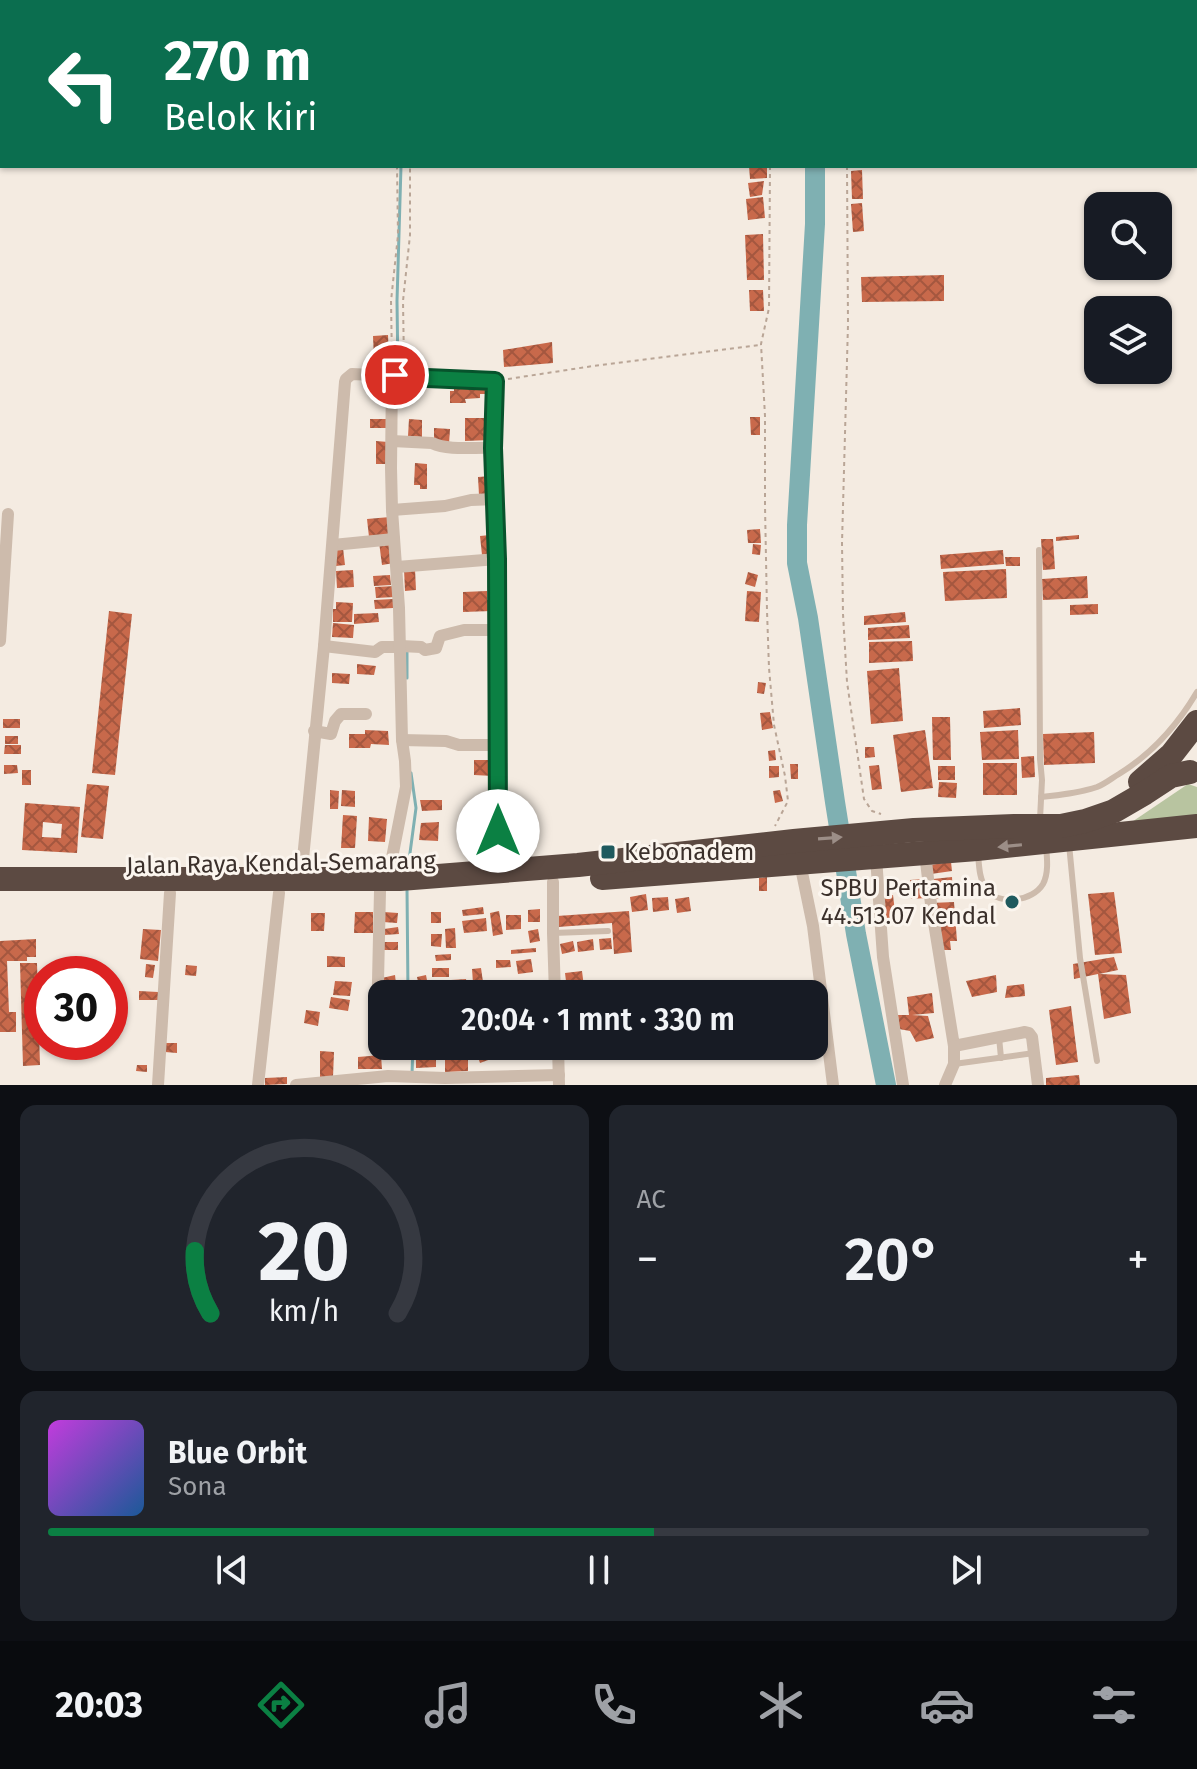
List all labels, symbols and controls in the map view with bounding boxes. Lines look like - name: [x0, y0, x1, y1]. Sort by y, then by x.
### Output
- text: 270 m: [164, 28, 311, 95]
- icon: left: [32, 32, 136, 136]
- text: Belok kiri: [164, 96, 318, 140]
- map controls: [1084, 192, 1172, 384]
- button: search: [1084, 192, 1172, 280]
- button: layers: [1084, 296, 1172, 384]
- pin: [361, 341, 429, 409]
- icon: arrive: [373, 353, 417, 397]
- position arrow: [456, 789, 540, 873]
- one-way arrow: [818, 831, 843, 844]
- place label: Kebonadem: [624, 838, 754, 866]
- one-way arrow: [997, 839, 1022, 852]
- marker: Kebonadem: [599, 843, 617, 861]
- street label: Jalan Raya Kendal-Semarang: [126, 846, 437, 880]
- place label: SPBU Pertamina 44.513.07 Kendal: [821, 874, 996, 930]
- marker: SPBU Pertamina 44.513.07 Kendal: [1003, 893, 1021, 911]
- speed limit sign: 30: [24, 956, 128, 1060]
- text: 20:04 · 1 mnt · 330 m: [461, 1002, 735, 1038]
- text: AC: [637, 1184, 666, 1215]
- text: 20: [258, 1202, 350, 1302]
- text: 20°: [844, 1224, 941, 1296]
- text: −: [637, 1233, 659, 1286]
- text: +: [1127, 1233, 1149, 1286]
- text: km/h: [269, 1294, 340, 1329]
- text: Blue Orbit: [168, 1435, 307, 1471]
- text: Sona: [168, 1471, 227, 1502]
- icon: previous: [210, 1548, 254, 1592]
- icon: pause: [577, 1548, 621, 1592]
- icon: next: [944, 1548, 988, 1592]
- icon: directions: [253, 1677, 309, 1733]
- icon: music: [420, 1677, 476, 1733]
- icon: phone: [586, 1677, 642, 1733]
- icon: climate: [753, 1677, 809, 1733]
- icon: car: [919, 1677, 975, 1733]
- icon: filters: [1086, 1677, 1142, 1733]
- text: 20:03: [55, 1683, 143, 1727]

